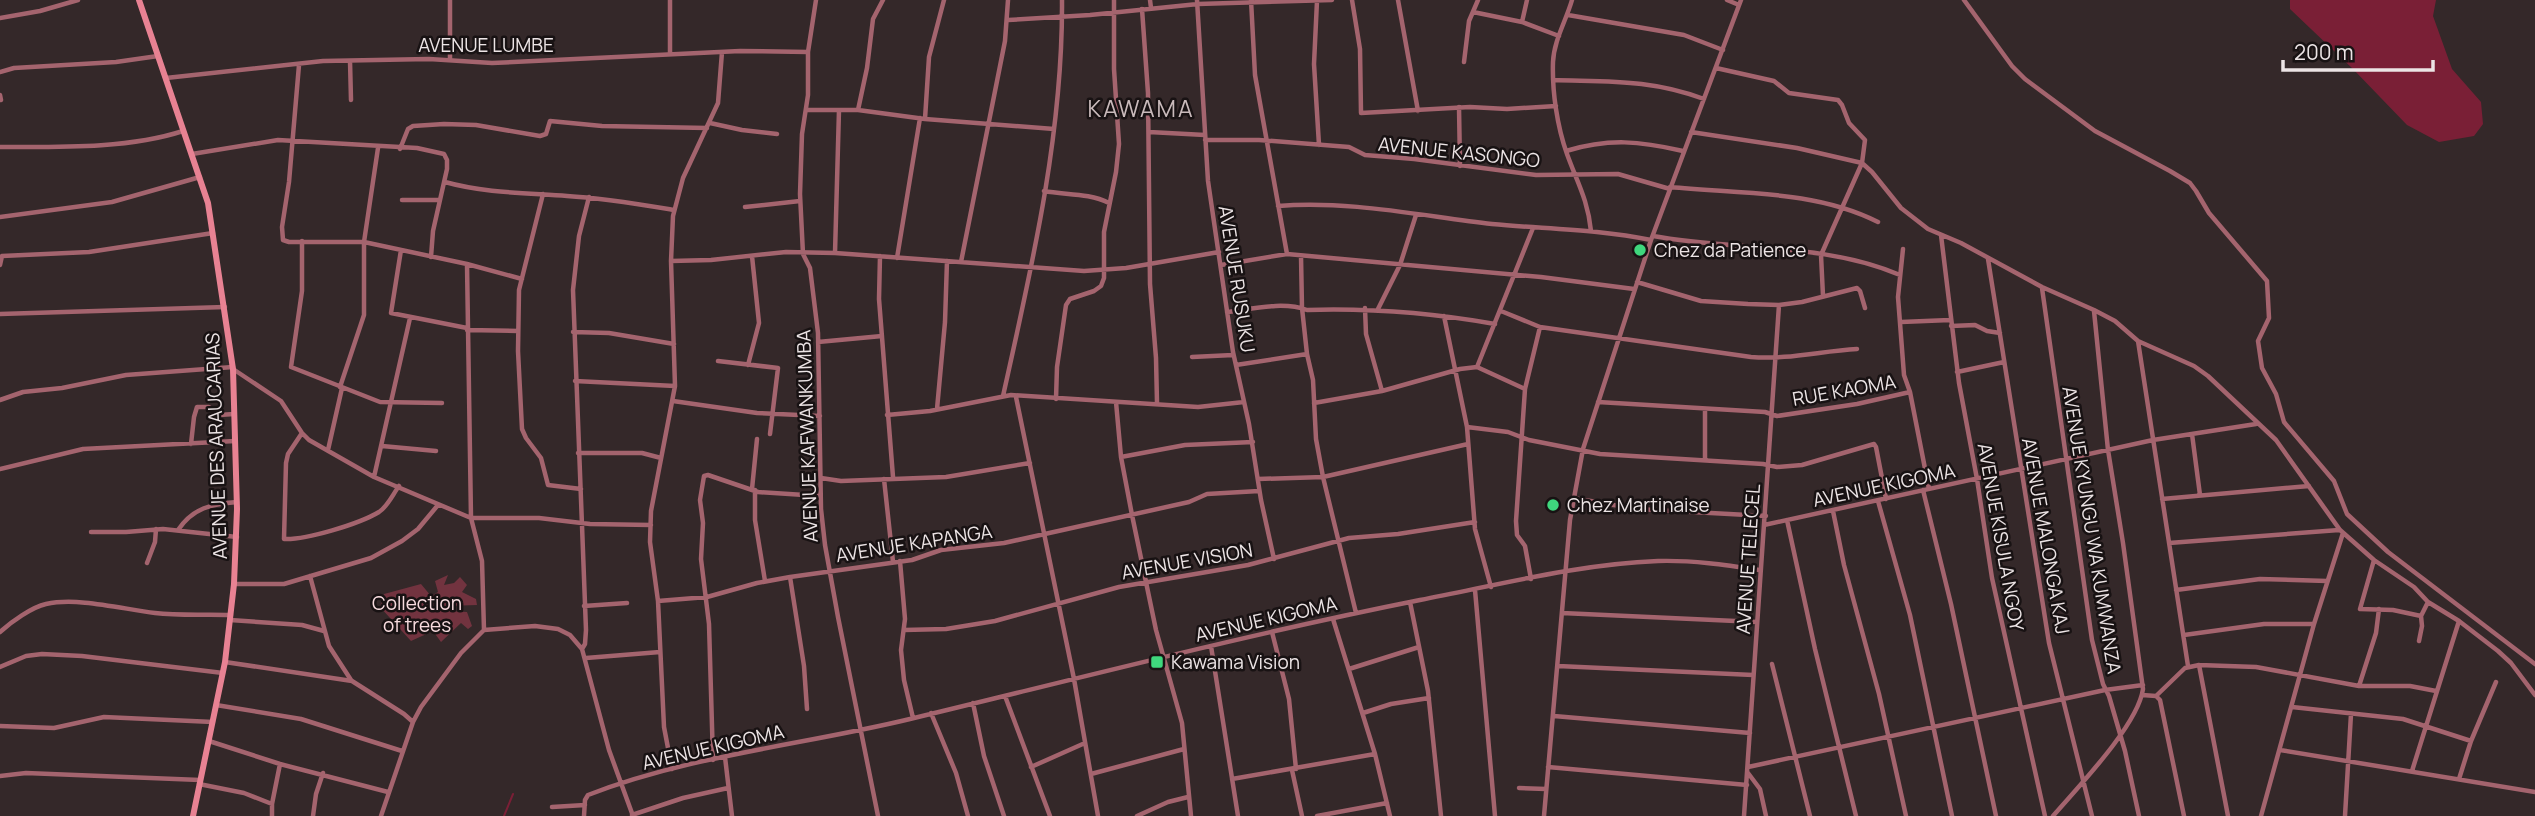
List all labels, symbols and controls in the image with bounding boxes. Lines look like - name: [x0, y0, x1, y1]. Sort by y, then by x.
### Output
- scale bar: [2283, 28, 2434, 72]
- street label: AVENUE LUMBE: [418, 32, 554, 58]
- text: 200 m: [2294, 38, 2354, 66]
- district label: KAWAMA: [1088, 92, 1195, 124]
- street label: AVENUE KASONGO: [1377, 131, 1541, 173]
- street label: AVENUE RUSUKU: [1213, 204, 1261, 354]
- place label: Chez da Patience: [1654, 237, 1806, 263]
- marker: Chez da Patience: [1632, 242, 1648, 258]
- street label: AVENUE KAFWANKUMBA: [790, 329, 824, 543]
- street label: AVENUE DES ARAUCARIAS: [199, 332, 233, 560]
- street label: RUE KAOMA: [1790, 368, 1898, 412]
- street label: AVENUE KYUNGU WA KUMWANZA: [2056, 384, 2128, 676]
- street label: AVENUE MALONGA KAJ: [2016, 436, 2076, 636]
- street label: AVENUE KISULA NGOY: [1972, 441, 2030, 633]
- street label: AVENUE KIGOMA: [1810, 457, 1958, 513]
- street label: AVENUE TELECEL: [1730, 483, 1766, 635]
- place label: Chez Martinaise: [1567, 492, 1710, 518]
- marker: Chez Martinaise: [1545, 497, 1561, 513]
- street label: AVENUE KAPANGA: [834, 518, 994, 568]
- street label: AVENUE VISION: [1119, 537, 1255, 585]
- park label: Collection of trees: [372, 590, 462, 638]
- street label: AVENUE KIGOMA: [1193, 590, 1339, 648]
- place label: Kawama Vision: [1171, 649, 1300, 675]
- marker: Kawama Vision: [1149, 654, 1165, 670]
- street label: AVENUE KIGOMA: [640, 718, 786, 776]

